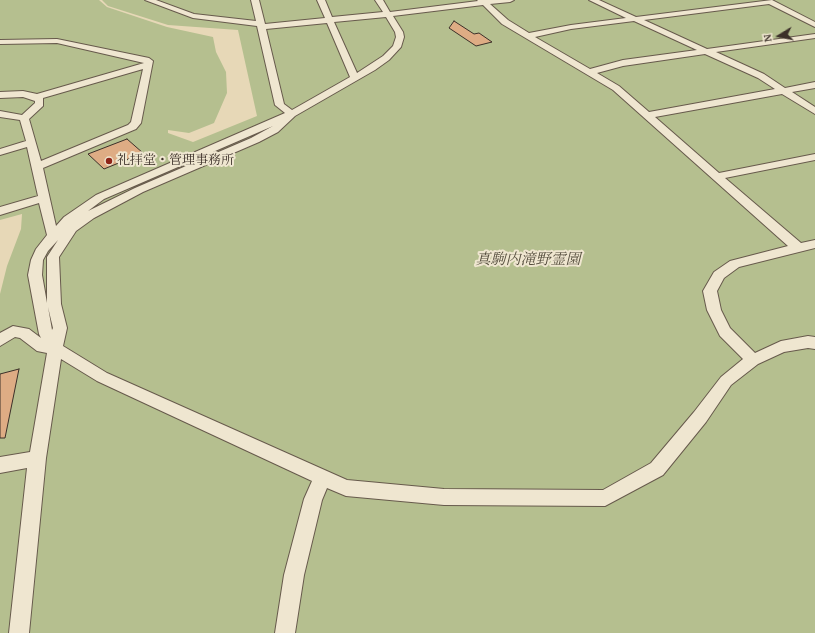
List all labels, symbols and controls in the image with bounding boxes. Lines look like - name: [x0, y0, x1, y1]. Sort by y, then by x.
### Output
- north arrow: [759, 16, 799, 56]
- text: N: [759, 33, 776, 43]
- place label: 礼拝堂・管理事務所: [117, 153, 234, 169]
- marker: 礼拝堂・管理事務所: [104, 156, 114, 166]
- park label: 真駒内滝野霊園: [476, 251, 580, 269]

